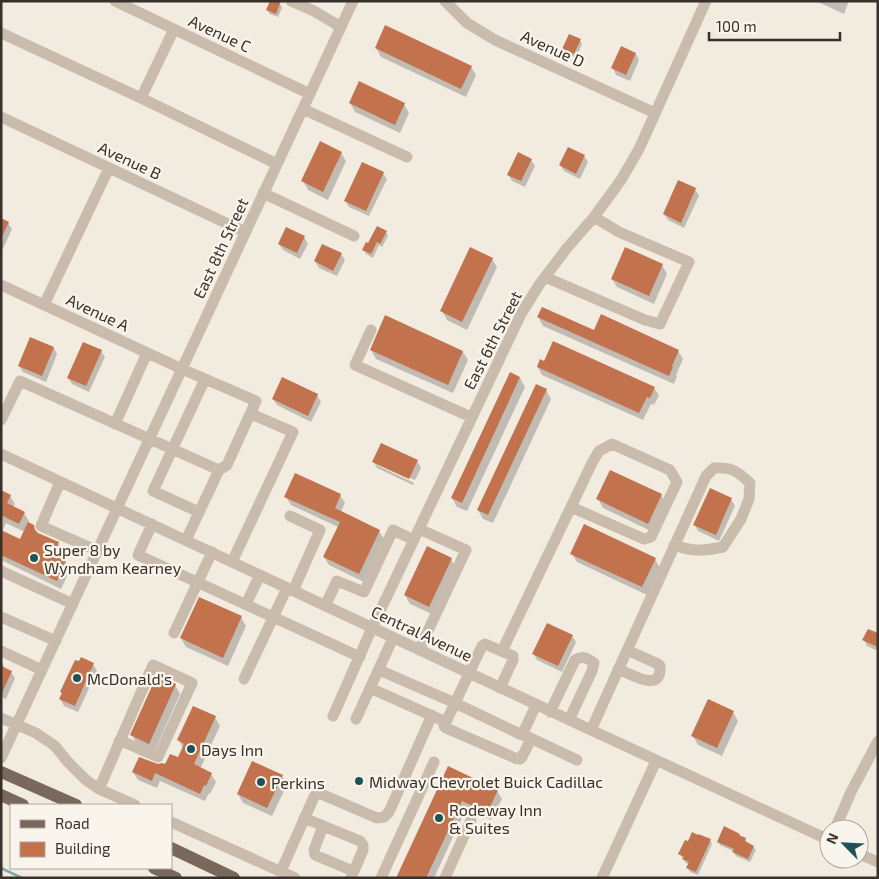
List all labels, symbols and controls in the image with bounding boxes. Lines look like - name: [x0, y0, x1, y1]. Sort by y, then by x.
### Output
- street label: Avenue C: [186, 10, 254, 56]
- scale bar: [709, 10, 840, 42]
- text: 100 m: [716, 17, 757, 35]
- street label: Avenue D: [518, 26, 588, 70]
- street label: Avenue B: [96, 137, 164, 183]
- street label: East 8th Street: [188, 195, 252, 301]
- street label: East 6th Street: [459, 288, 525, 392]
- street label: Avenue A: [64, 289, 132, 335]
- place label: Super 8 by Wyndham Kearney: [44, 540, 182, 577]
- marker: Super 8 by Wyndham Kearney: [28, 552, 40, 564]
- street label: Central Avenue: [368, 601, 476, 665]
- place label: McDonald's: [87, 669, 172, 688]
- marker: McDonald's: [71, 672, 83, 684]
- place label: Days Inn: [201, 740, 263, 759]
- marker: Days Inn: [185, 743, 197, 755]
- place label: Midway Chevrolet Buick Cadillac: [369, 772, 603, 791]
- place label: Perkins: [271, 773, 325, 792]
- marker: Midway Chevrolet Buick Cadillac: [353, 775, 365, 787]
- marker: Perkins: [255, 776, 267, 788]
- place label: Rodeway Inn & Suites: [449, 800, 542, 837]
- legend: [10, 804, 172, 869]
- marker: Rodeway Inn & Suites: [433, 812, 445, 824]
- text: Road: [55, 814, 90, 832]
- north arrow: [819, 819, 869, 869]
- text: N: [822, 830, 841, 847]
- text: Building: [55, 839, 111, 857]

